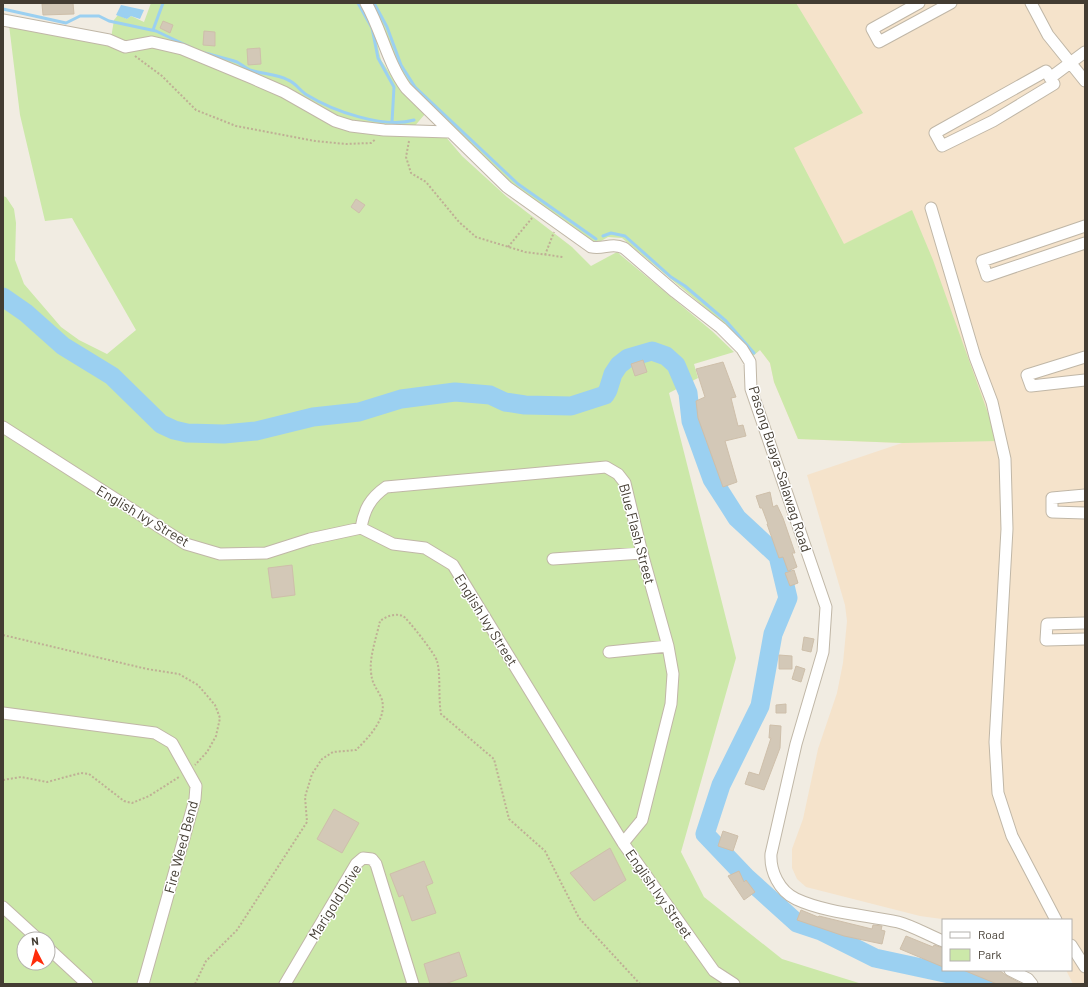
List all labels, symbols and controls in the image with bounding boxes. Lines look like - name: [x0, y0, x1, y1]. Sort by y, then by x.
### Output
- street label: Pasong Buaya-Salawag Road: [746, 384, 815, 554]
- street label: English Ivy Street: [94, 481, 193, 550]
- street label: Blue Flash Street: [616, 482, 659, 586]
- street label: English Ivy Street: [451, 571, 521, 669]
- street label: Fire Weed Bend: [160, 799, 201, 895]
- street label: English Ivy Street: [622, 846, 697, 942]
- street label: Marigold Drive: [305, 861, 365, 943]
- legend: [942, 919, 1072, 971]
- text: Road: [978, 927, 1005, 941]
- north arrow: [16, 931, 56, 971]
- text: N: [31, 934, 39, 947]
- text: Park: [978, 947, 1002, 961]

